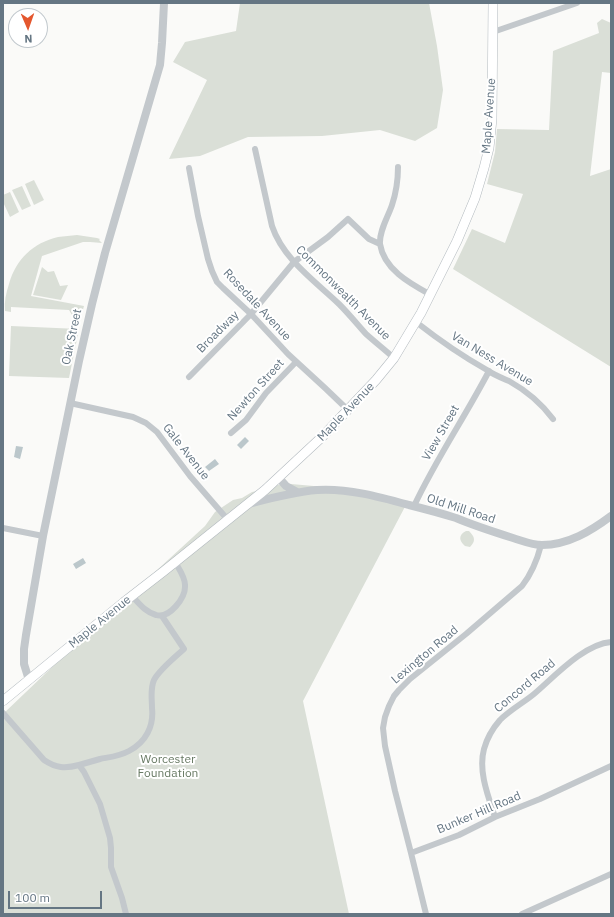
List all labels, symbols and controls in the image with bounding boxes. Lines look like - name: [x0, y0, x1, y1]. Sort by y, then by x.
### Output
- north arrow: [8, 8, 48, 48]
- text: N: [24, 32, 33, 46]
- street label: Maple Avenue: [479, 78, 499, 154]
- street label: Commonwealth Avenue: [293, 243, 393, 343]
- street label: Rosedale Avenue: [220, 266, 294, 344]
- street label: Oak Street: [59, 308, 85, 366]
- street label: Broadway: [194, 308, 242, 356]
- street label: Van Ness Avenue: [449, 329, 535, 389]
- street label: Newton Street: [225, 356, 287, 424]
- street label: Maple Avenue: [314, 380, 378, 444]
- street label: View Street: [419, 403, 463, 463]
- street label: Gale Avenue: [160, 421, 212, 483]
- street label: Old Mill Road: [425, 491, 497, 527]
- street label: Maple Avenue: [66, 593, 134, 651]
- street label: Lexington Road: [389, 623, 461, 687]
- street label: Concord Road: [491, 656, 559, 716]
- park label: Worcester Foundation: [138, 753, 198, 781]
- street label: Bunker Hill Road: [435, 789, 523, 837]
- scale bar: [10, 883, 104, 909]
- text: 100 m: [15, 890, 50, 905]

